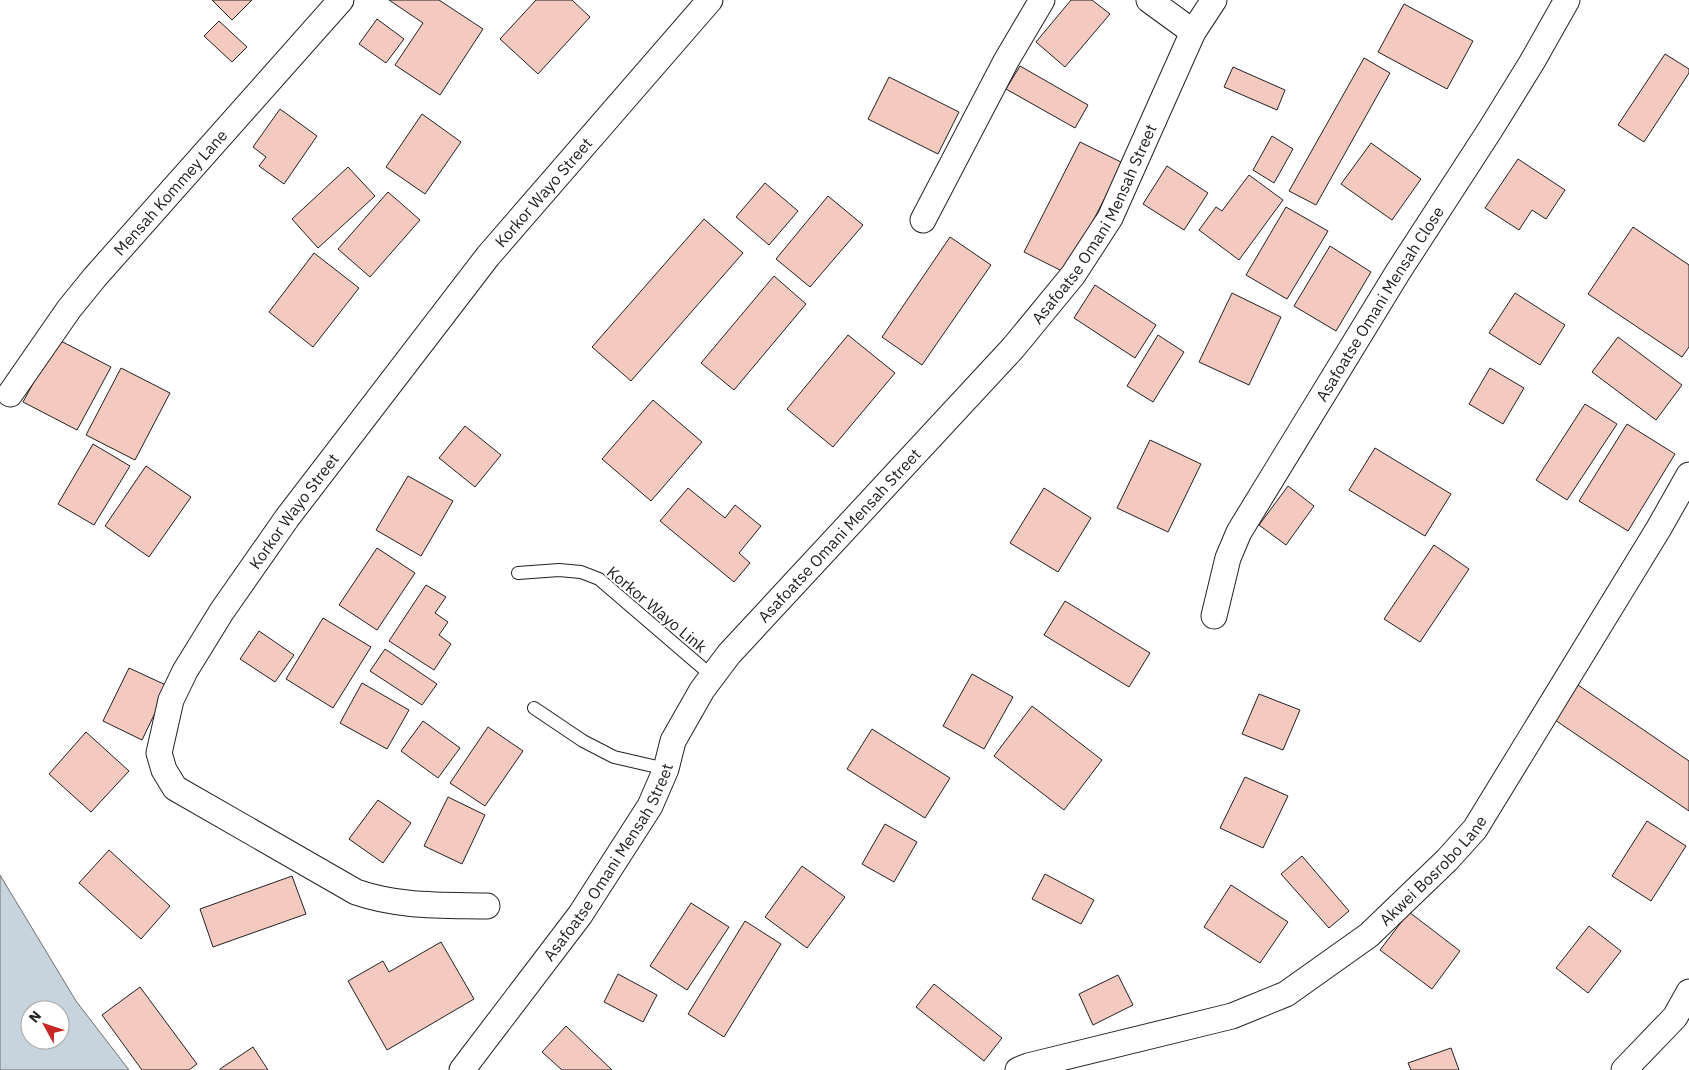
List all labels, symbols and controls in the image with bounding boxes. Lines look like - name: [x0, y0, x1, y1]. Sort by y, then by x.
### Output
- street label: Asafoatse Omani Mensah Street: [1027, 121, 1161, 328]
- street label: Mensah Kommey Lane: [109, 125, 232, 259]
- street label: Korkor Wayo Street: [490, 133, 596, 251]
- street label: Asafoatse Omani Mensah Close: [1311, 202, 1448, 405]
- street label: Asafoatse Omani Mensah Street: [754, 444, 925, 627]
- street label: Korkor Wayo Street: [245, 449, 343, 573]
- street label: Korkor Wayo Link: [603, 561, 711, 657]
- street label: Asafoatse Omani Mensah Street: [539, 761, 677, 965]
- street label: Akwei Bosrobo Lane: [1375, 812, 1491, 930]
- north arrow: [20, 1000, 70, 1050]
- text: N: [25, 1007, 45, 1026]

